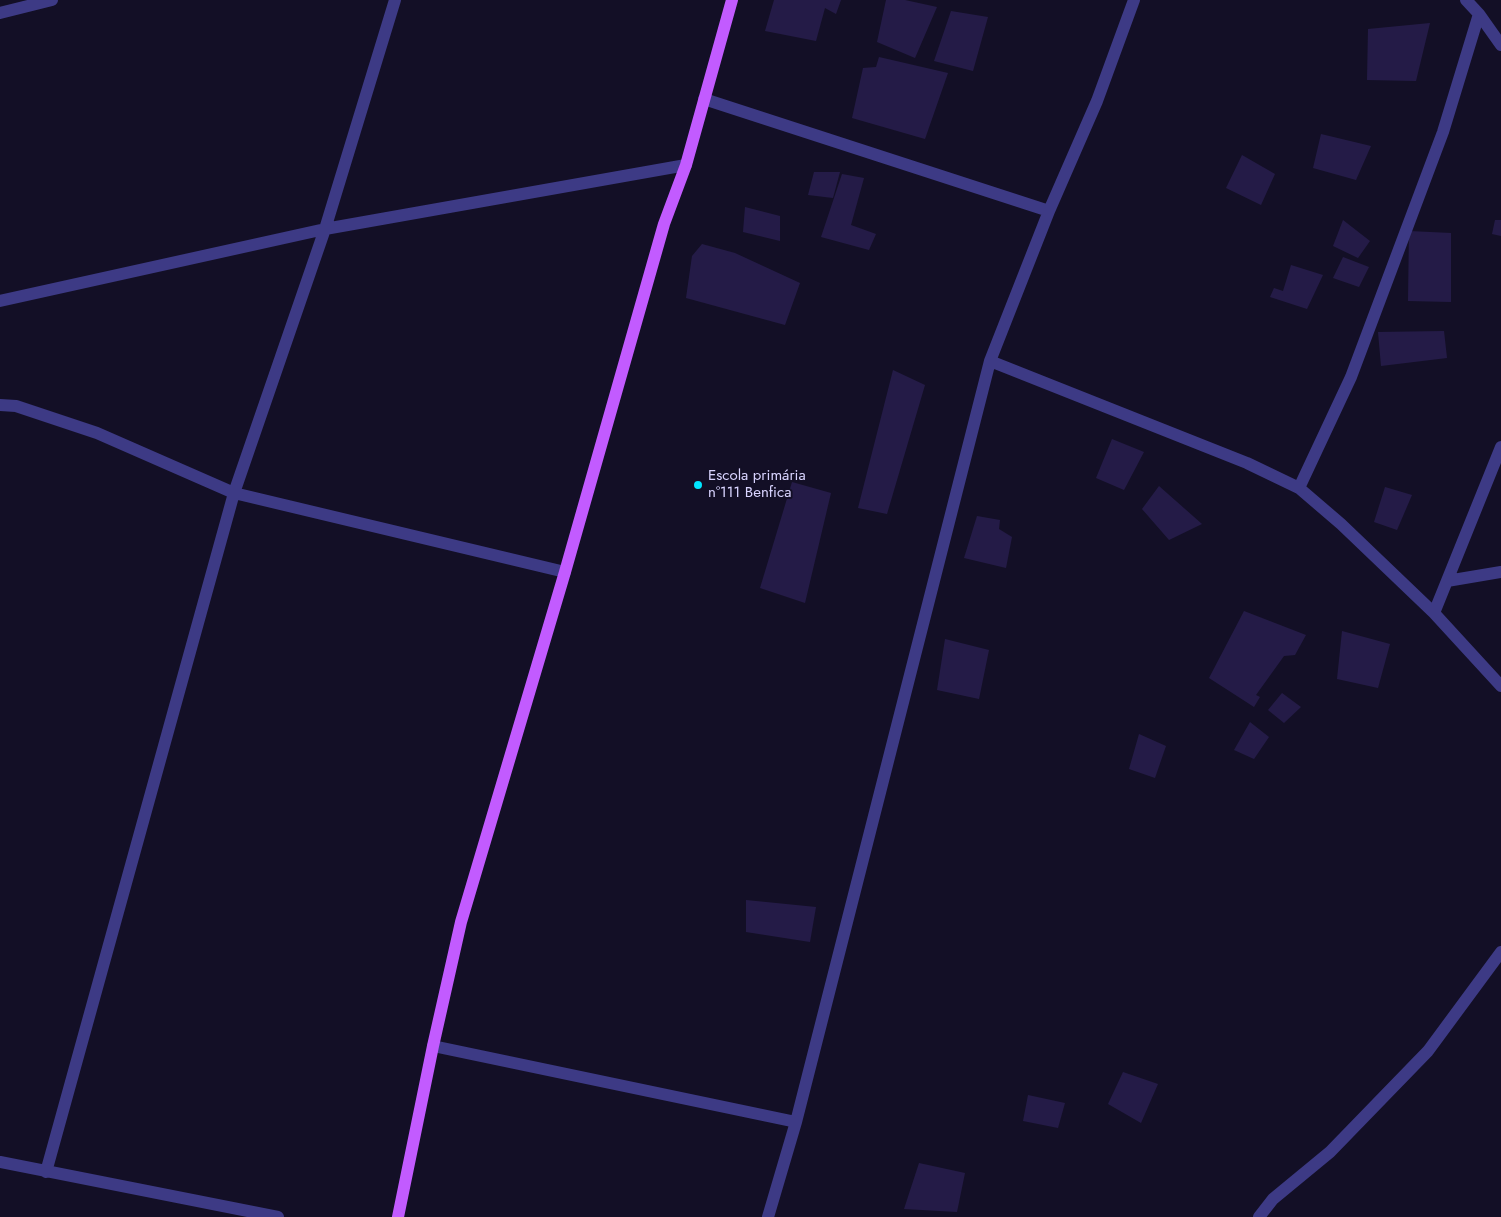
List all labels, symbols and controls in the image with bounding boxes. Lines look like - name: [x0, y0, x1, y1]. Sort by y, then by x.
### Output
- place label: Escola primária n°111 Benfica: [708, 467, 806, 502]
- marker: Escola primária n°111 Benfica: [692, 479, 704, 491]

